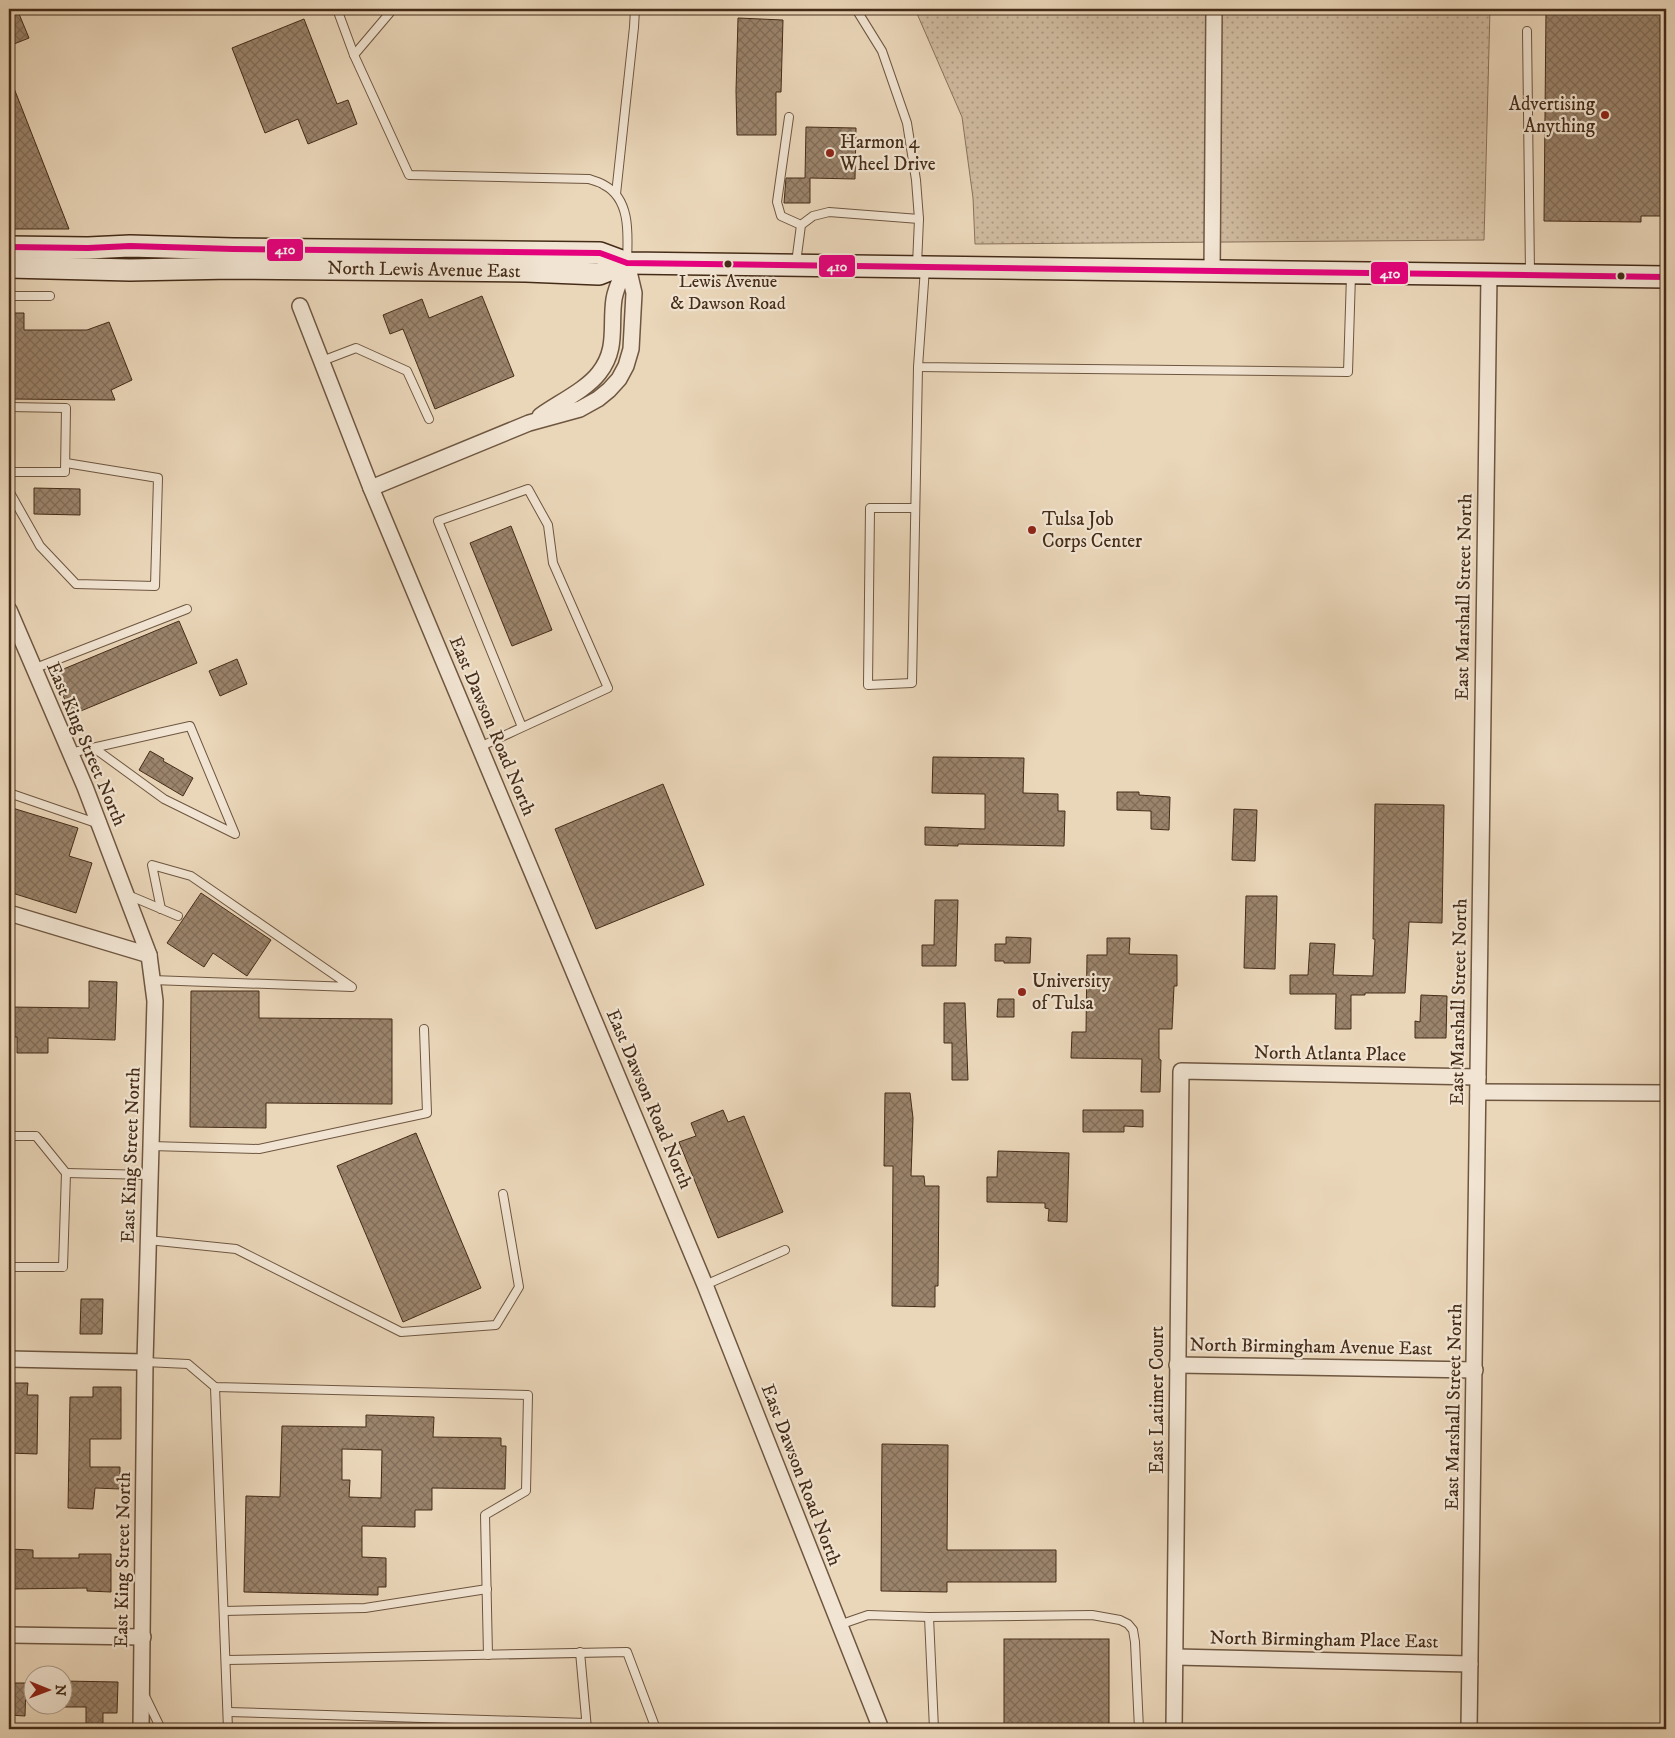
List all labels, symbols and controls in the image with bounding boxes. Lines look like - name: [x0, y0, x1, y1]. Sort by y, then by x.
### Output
- place label: Advertising Anything: [1509, 93, 1596, 138]
- marker: Advertising Anything: [1599, 109, 1611, 121]
- place label: Harmon 4 Wheel Drive: [839, 131, 936, 176]
- marker: Harmon 4 Wheel Drive: [824, 147, 836, 159]
- line badge: 410: [266, 238, 304, 262]
- text: 410: [274, 241, 296, 259]
- line badge: 410: [818, 254, 856, 278]
- street label: North Lewis Avenue East: [327, 257, 521, 283]
- text: 410: [826, 258, 848, 276]
- marker: Lewis Avenue & Dawson Road: [723, 259, 733, 269]
- line badge: 410: [1370, 261, 1409, 285]
- text: 410: [1379, 265, 1401, 283]
- place label: Lewis Avenue & Dawson Road: [670, 271, 786, 315]
- unlabelled marker: [1616, 271, 1626, 281]
- street label: East Marshall Street North: [1451, 493, 1477, 701]
- place label: Tulsa Job Corps Center: [1042, 508, 1142, 553]
- marker: Tulsa Job Corps Center: [1026, 524, 1038, 536]
- street label: East Dawson Road North: [444, 633, 540, 819]
- street label: East King Street North: [41, 658, 131, 830]
- street label: East Marshall Street North: [1446, 898, 1472, 1106]
- place label: University of Tulsa: [1032, 970, 1112, 1015]
- marker: University of Tulsa: [1016, 986, 1028, 998]
- street label: East Dawson Road North: [601, 1006, 697, 1192]
- street label: North Atlanta Place: [1254, 1041, 1406, 1067]
- street label: East King Street North: [116, 1067, 146, 1243]
- street label: East Marshall Street North: [1441, 1303, 1467, 1511]
- street label: East Latimer Court: [1146, 1326, 1169, 1474]
- street label: North Birmingham Avenue East: [1189, 1333, 1433, 1361]
- street label: East Dawson Road North: [756, 1381, 846, 1569]
- street label: East King Street North: [110, 1472, 136, 1648]
- street label: North Birmingham Place East: [1209, 1627, 1439, 1653]
- north arrow: [22, 1666, 72, 1716]
- text: N: [51, 1684, 69, 1697]

